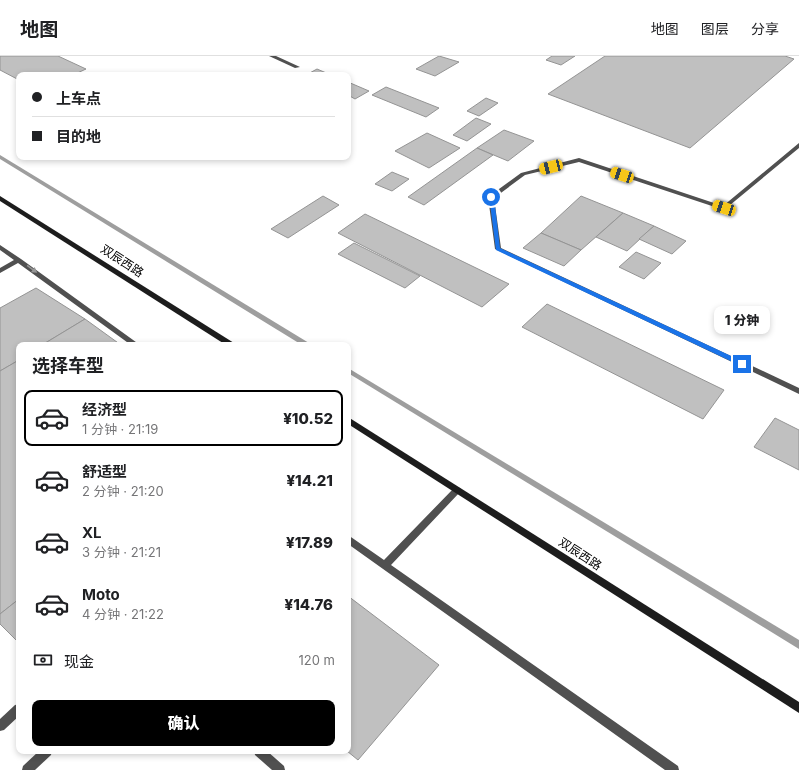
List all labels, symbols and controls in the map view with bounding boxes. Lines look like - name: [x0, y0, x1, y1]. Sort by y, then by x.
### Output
- text: 地图: [20, 18, 58, 41]
- text: 地图: [651, 20, 679, 37]
- text: 图层: [701, 20, 729, 37]
- text: 分享: [751, 20, 779, 37]
- text: 上车点: [56, 89, 101, 108]
- text: 目的地: [56, 127, 101, 146]
- car: [538, 158, 564, 176]
- car: [609, 166, 635, 184]
- route start: [482, 188, 500, 206]
- car: [711, 199, 737, 217]
- street label: 双辰西路: [98, 241, 146, 280]
- one-way arrow: [26, 265, 37, 274]
- callout: 1 分钟: [714, 306, 770, 334]
- text: 1 分钟: [725, 312, 759, 328]
- text: 选择车型: [32, 355, 104, 376]
- route end: [733, 355, 751, 373]
- icon: car: [34, 400, 70, 436]
- text: 经济型: [82, 400, 127, 419]
- text: ¥10.52: [283, 409, 333, 428]
- text: 1 分钟 · 21:19: [82, 421, 158, 437]
- icon: car: [34, 462, 70, 498]
- text: 舒适型: [82, 462, 127, 481]
- text: ¥14.21: [286, 471, 333, 490]
- text: 2 分钟 · 21:20: [82, 483, 164, 499]
- text: XL: [82, 523, 102, 542]
- icon: car: [34, 524, 70, 560]
- text: ¥17.89: [286, 533, 333, 552]
- street label: 双辰西路: [556, 534, 604, 573]
- text: 3 分钟 · 21:21: [82, 544, 161, 560]
- text: Moto: [82, 585, 120, 604]
- icon: car: [34, 586, 70, 622]
- text: ¥14.76: [285, 595, 333, 614]
- text: 4 分钟 · 21:22: [82, 606, 164, 622]
- icon: cash: [32, 649, 54, 671]
- text: 现金: [64, 652, 94, 671]
- text: 120 m: [299, 652, 335, 668]
- button: 确认: [32, 700, 335, 746]

